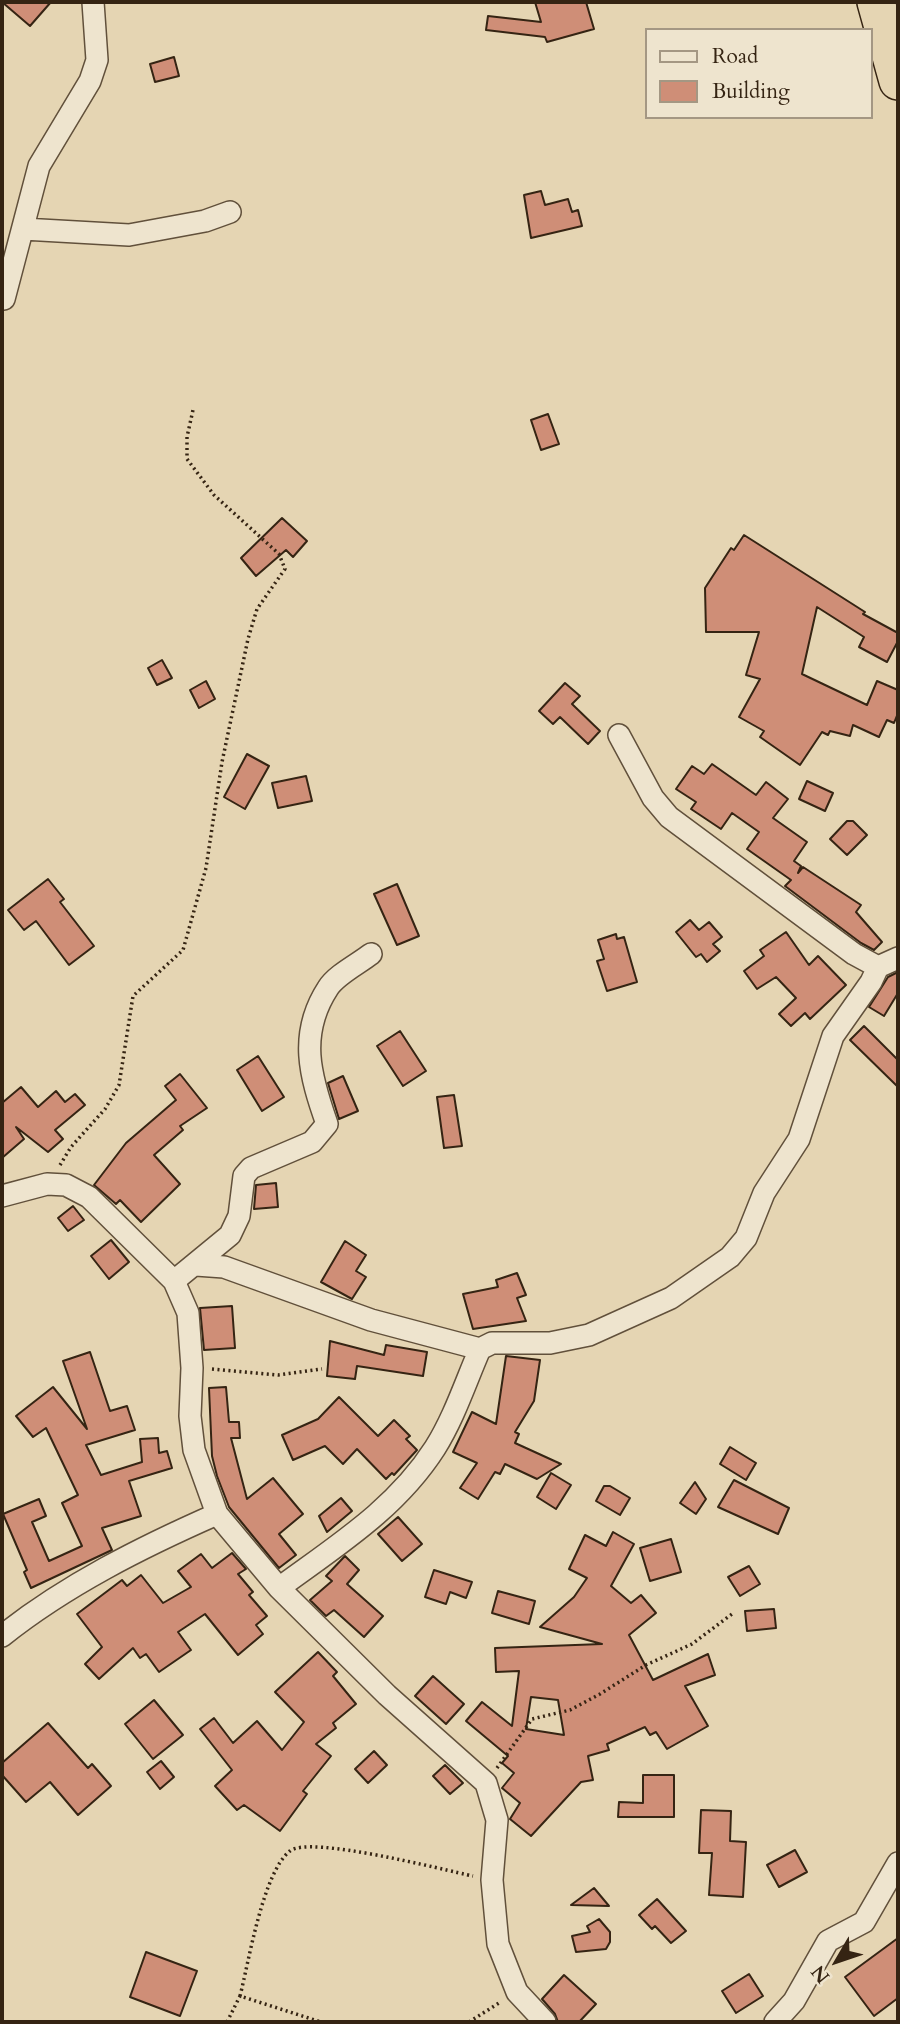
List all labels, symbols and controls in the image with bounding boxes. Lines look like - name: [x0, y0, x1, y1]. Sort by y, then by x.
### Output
- legend: [645, 28, 872, 119]
- text: Road: [712, 42, 758, 71]
- text: Building: [712, 77, 790, 106]
- north arrow: [802, 1926, 872, 1996]
- text: N: [805, 1960, 836, 1989]

